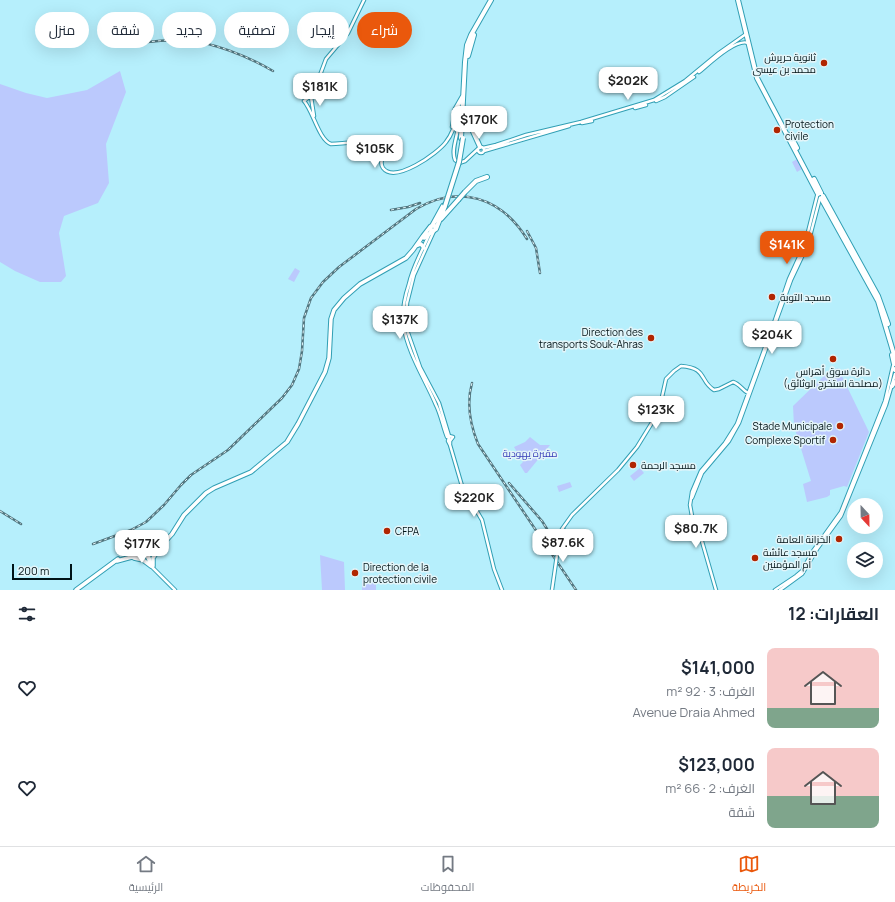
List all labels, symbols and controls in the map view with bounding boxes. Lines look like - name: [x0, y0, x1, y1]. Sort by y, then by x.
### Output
- chip: منزل: [35, 12, 89, 48]
- chip: شقة: [97, 12, 154, 48]
- chip: جديد: [162, 12, 216, 48]
- chip: تصفية: [224, 12, 289, 48]
- chip: إيجار: [297, 12, 349, 48]
- chip: شراء: [357, 12, 412, 48]
- place label: ثانوية حريرش محمد بن عيسى: [752, 50, 816, 76]
- marker: ثانوية حريرش محمد بن عيسى: [819, 58, 829, 68]
- pin: $202K: [600, 67, 656, 101]
- text: $202K: [608, 71, 648, 89]
- pin: $181K: [292, 73, 348, 107]
- text: $181K: [302, 77, 338, 95]
- pin: $170K: [451, 106, 507, 140]
- text: $170K: [460, 110, 498, 128]
- place label: Protection civile: [785, 117, 834, 143]
- marker: Protection civile: [772, 125, 782, 135]
- pin: $105K: [347, 135, 403, 169]
- text: $105K: [356, 139, 394, 157]
- pin: $141K: [759, 231, 815, 265]
- text: $141K: [769, 235, 805, 253]
- place label: مسجد التوبة: [780, 290, 831, 304]
- marker: مسجد التوبة: [767, 292, 777, 302]
- pin: $137K: [372, 306, 428, 340]
- text: $137K: [382, 310, 418, 328]
- pin: $204K: [744, 321, 800, 355]
- place label: Direction des transports Souk-Ahras: [539, 325, 643, 351]
- text: $204K: [752, 325, 792, 343]
- marker: Direction des transports Souk-Ahras: [646, 333, 656, 343]
- marker: دائرة سوق أهراس (مصلحة استخرج الوثائق): [828, 354, 838, 364]
- place label: دائرة سوق أهراس (مصلحة استخرج الوثائق): [783, 364, 883, 390]
- pin: $123K: [628, 396, 684, 430]
- text: $123K: [637, 400, 675, 418]
- place label: Stade Municipale: [753, 419, 832, 433]
- marker: Stade Municipale: [835, 421, 845, 431]
- place label: Complexe Sportif: [745, 433, 825, 447]
- marker: Complexe Sportif: [828, 435, 838, 445]
- park label: مقبرة يهودية: [503, 446, 557, 460]
- place label: مسجد الرحمة: [641, 458, 696, 472]
- marker: مسجد الرحمة: [628, 460, 638, 470]
- pin: $220K: [446, 484, 502, 518]
- text: $220K: [454, 488, 494, 506]
- north arrow: [847, 498, 883, 534]
- map controls: [847, 498, 883, 578]
- pin: $80.7K: [663, 515, 729, 549]
- text: $80.7K: [674, 519, 718, 537]
- place label: CFPA: [395, 524, 420, 538]
- marker: CFPA: [382, 526, 392, 536]
- pin: $87.6K: [530, 529, 596, 563]
- pin: $177K: [114, 530, 170, 564]
- place label: الخزانة العامة: [776, 532, 831, 546]
- text: $87.6K: [541, 533, 585, 551]
- text: $177K: [124, 534, 160, 552]
- marker: الخزانة العامة: [834, 534, 844, 544]
- button: layers: [847, 542, 883, 578]
- place label: مسجد عائشة أم المؤمنين: [763, 545, 817, 572]
- marker: مسجد عائشة أم المؤمنين: [750, 553, 760, 563]
- place label: Direction de la protection civile: [363, 560, 437, 586]
- scale bar: [12, 562, 72, 581]
- text: 200 m: [18, 563, 49, 578]
- marker: Direction de la protection civile: [350, 568, 360, 578]
- text: العقارات: 12: [788, 602, 879, 625]
- icon: filters: [16, 603, 38, 625]
- text: $141,000: [681, 656, 755, 679]
- icon: home: [799, 664, 847, 712]
- icon: heart: [16, 677, 38, 699]
- text: الغرف: 3 · 92 m²: [666, 682, 755, 700]
- text: Avenue Draia Ahmed: [632, 703, 755, 721]
- text: $123,000: [678, 753, 755, 776]
- icon: home: [799, 764, 847, 812]
- icon: heart: [16, 777, 38, 799]
- text: الغرف: 2 · 66 m²: [665, 779, 755, 797]
- text: شقة: [728, 803, 755, 821]
- tab: الرئيسية: [129, 853, 163, 897]
- tab: المحفوظات: [421, 853, 474, 897]
- tab: الخريطة: [732, 853, 766, 897]

